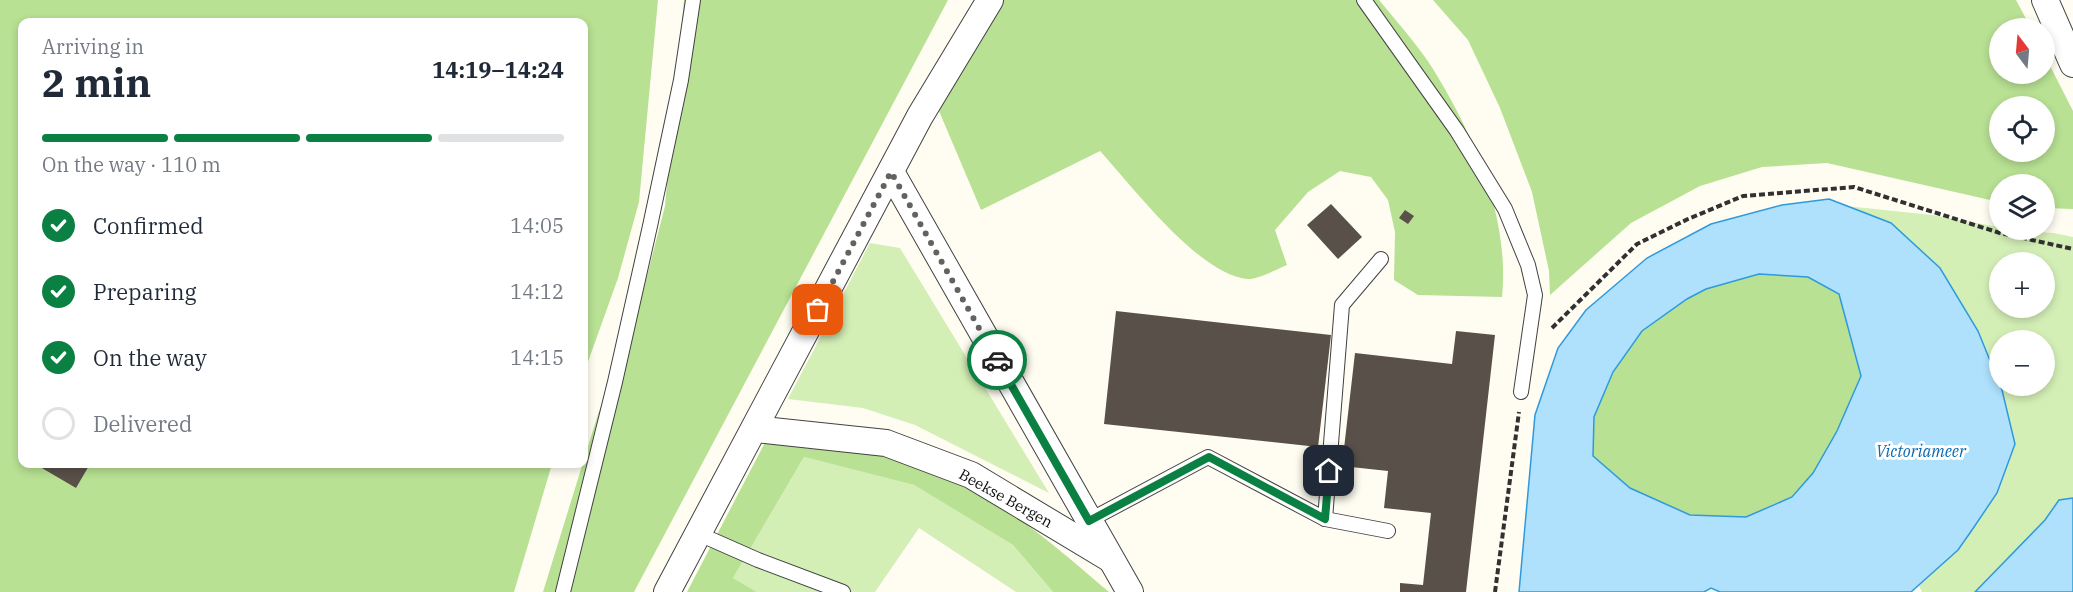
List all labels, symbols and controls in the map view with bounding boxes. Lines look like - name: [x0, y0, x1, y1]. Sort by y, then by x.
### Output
- north arrow: [1989, 18, 2055, 84]
- map controls: [1989, 18, 2055, 396]
- text: Arriving in: [42, 33, 144, 60]
- text: 14:19–14:24: [432, 55, 564, 84]
- text: 2 min: [42, 57, 151, 108]
- button: locate: [1989, 96, 2055, 162]
- text: On the way · 110 m: [42, 151, 221, 178]
- button: layers: [1989, 174, 2055, 240]
- icon: check: [42, 209, 75, 242]
- text: Confirmed: [93, 211, 204, 240]
- text: 14:05: [510, 212, 564, 239]
- button: +: [1989, 252, 2055, 318]
- icon: check: [42, 275, 75, 308]
- text: Preparing: [93, 277, 197, 306]
- text: 14:12: [510, 278, 564, 305]
- pin: [792, 284, 843, 335]
- icon: bag: [801, 293, 834, 326]
- courier: [967, 330, 1027, 390]
- button: −: [1989, 330, 2055, 396]
- icon: check: [42, 341, 75, 374]
- text: On the way: [93, 343, 207, 372]
- text: 14:15: [510, 344, 564, 371]
- icon: car: [981, 344, 1014, 377]
- text: Delivered: [93, 409, 192, 438]
- water label: Victoriameer: [1876, 441, 1967, 461]
- pin: [1303, 445, 1354, 496]
- icon: home: [1312, 454, 1345, 487]
- street label: Beekse Bergen: [956, 464, 1057, 532]

